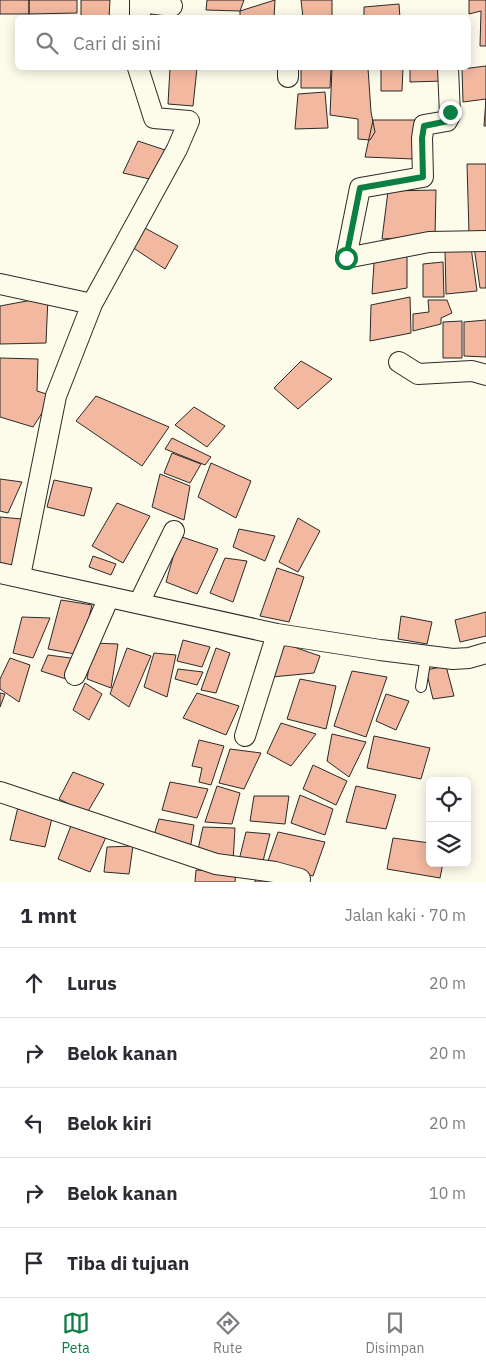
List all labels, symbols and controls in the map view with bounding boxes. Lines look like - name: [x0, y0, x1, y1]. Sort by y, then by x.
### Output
- search box: [15, 15, 471, 70]
- icon: search: [33, 29, 61, 57]
- text: Cari di sini: [73, 31, 161, 55]
- route end: [439, 101, 462, 124]
- route start: [335, 247, 358, 270]
- map controls: [426, 777, 471, 867]
- button: locate: [426, 777, 471, 822]
- button: layers: [426, 822, 471, 867]
- text: 1 mnt: [20, 901, 77, 929]
- text: Jalan kaki · 70 m: [344, 905, 466, 925]
- icon: ahead: [20, 969, 48, 997]
- text: Lurus: [67, 971, 117, 995]
- text: 20 m: [429, 973, 466, 993]
- icon: right: [20, 1039, 48, 1067]
- text: Belok kanan: [67, 1041, 178, 1065]
- text: 20 m: [429, 1043, 466, 1063]
- icon: left: [20, 1109, 48, 1137]
- text: Belok kiri: [67, 1111, 152, 1135]
- text: 20 m: [429, 1113, 466, 1133]
- icon: right: [20, 1179, 48, 1207]
- text: Belok kanan: [67, 1181, 178, 1205]
- text: 10 m: [429, 1183, 466, 1203]
- icon: arrive: [20, 1249, 48, 1277]
- text: Tiba di tujuan: [67, 1251, 189, 1275]
- tab: Peta: [62, 1309, 90, 1357]
- tab: Rute: [213, 1309, 242, 1357]
- tab: Disimpan: [365, 1309, 424, 1357]

